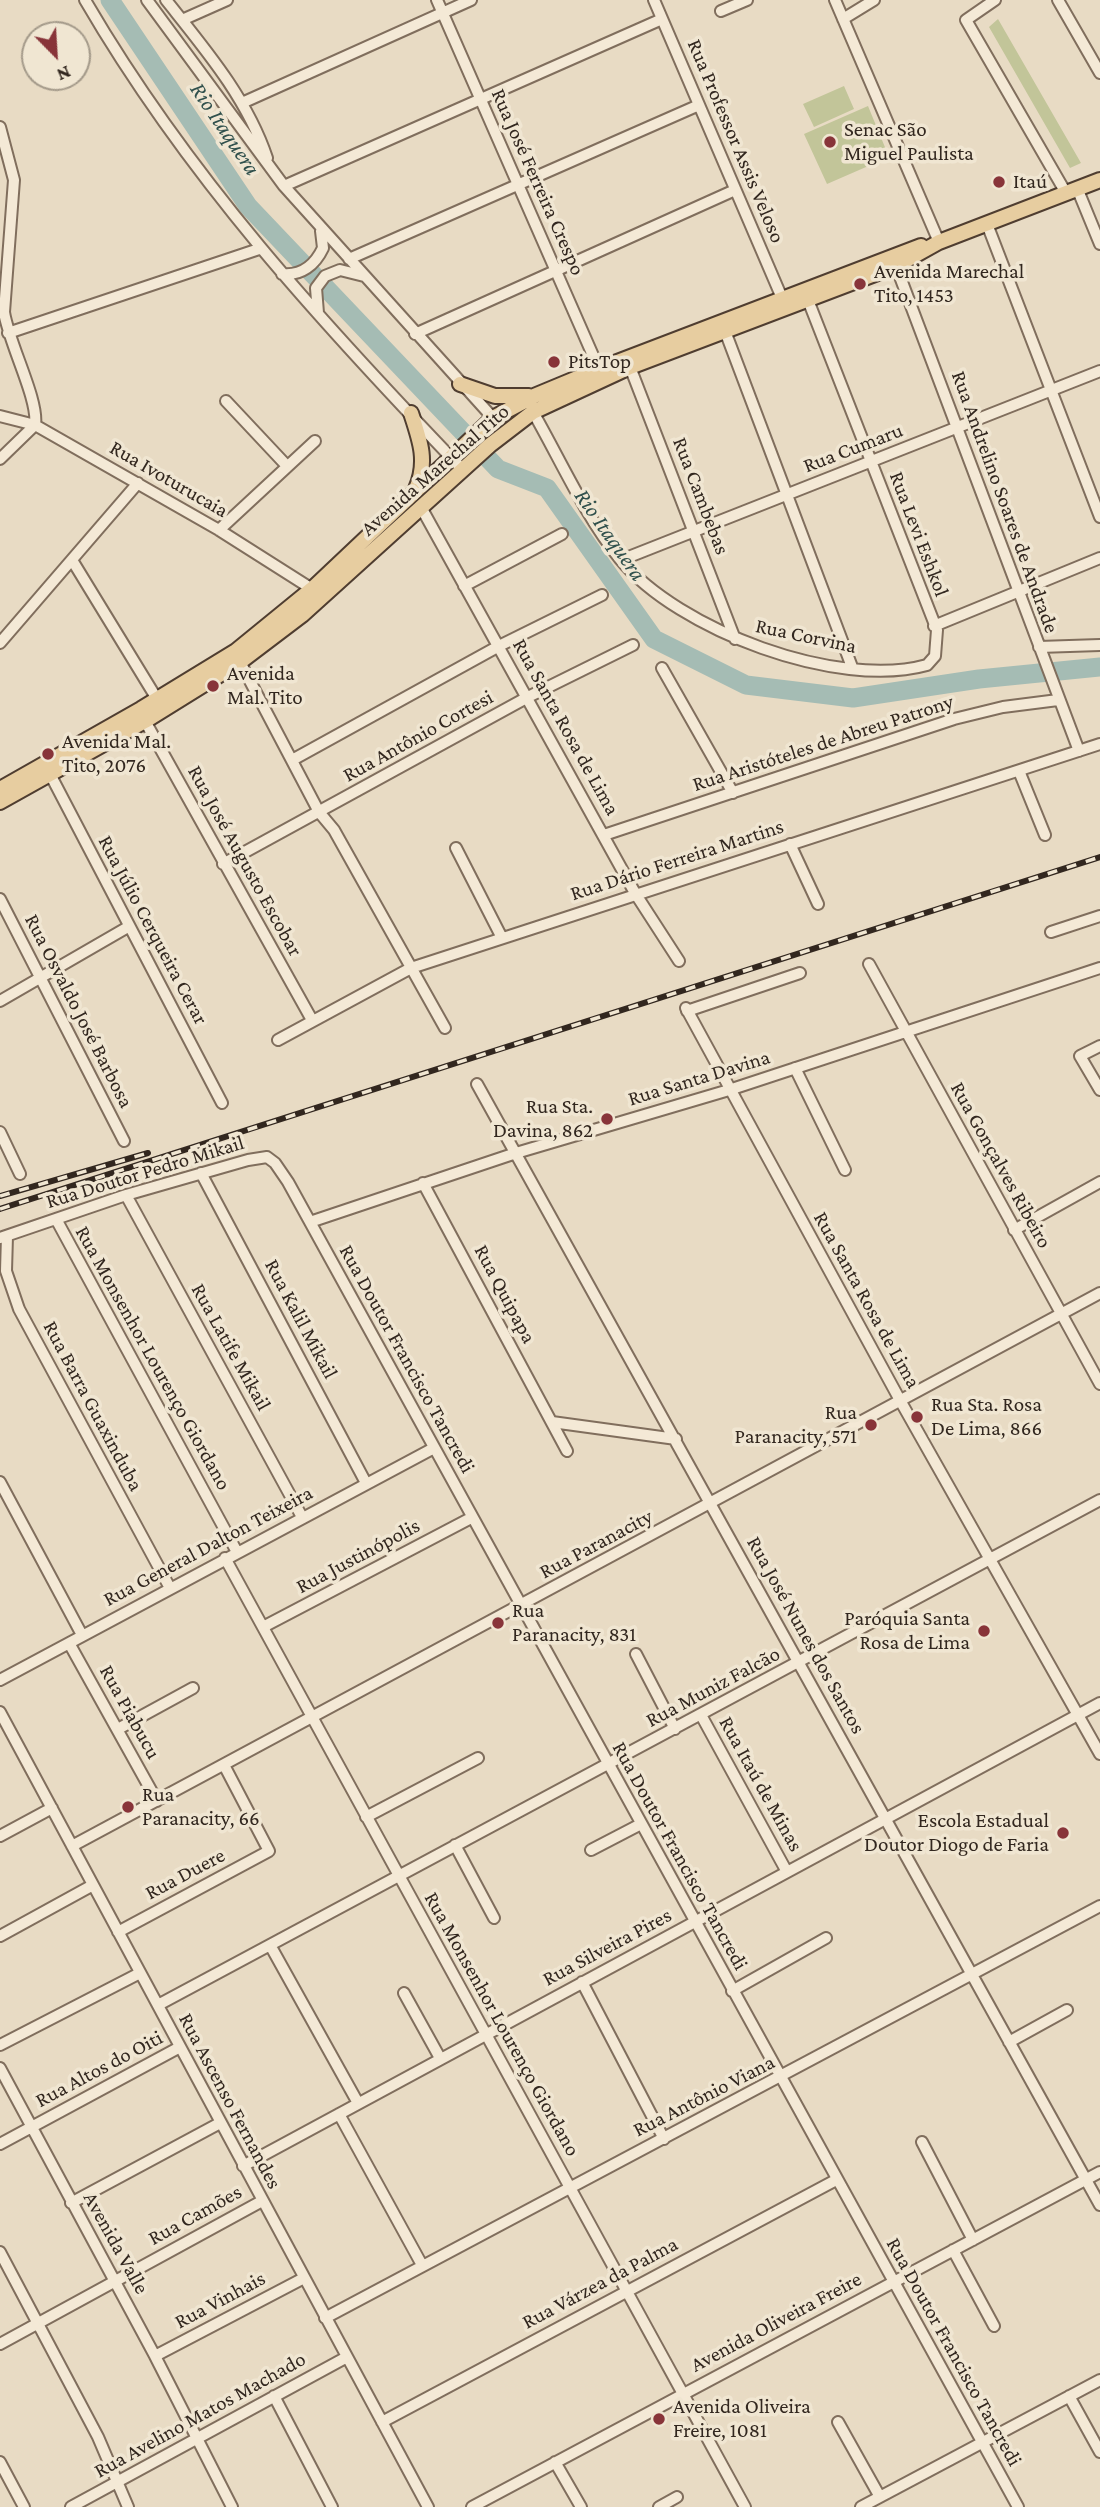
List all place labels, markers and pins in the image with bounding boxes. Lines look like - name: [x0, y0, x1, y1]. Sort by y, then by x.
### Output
- place label: Senac São Miguel Paulista: [844, 117, 974, 167]
- marker: Senac São Miguel Paulista: [822, 134, 838, 150]
- place label: Itaú: [1013, 169, 1047, 195]
- marker: Itaú: [991, 174, 1007, 190]
- place label: Avenida Marechal Tito, 1453: [874, 259, 1024, 309]
- marker: Avenida Marechal Tito, 1453: [852, 276, 868, 292]
- place label: PitsTop: [568, 349, 631, 375]
- marker: PitsTop: [546, 354, 562, 370]
- place label: Avenida Mal. Tito: [227, 661, 303, 711]
- marker: Avenida Mal. Tito: [205, 678, 221, 694]
- place label: Avenida Mal. Tito, 2076: [62, 729, 171, 779]
- marker: Avenida Mal. Tito, 2076: [40, 746, 56, 762]
- place label: Rua Sta. Davina, 862: [493, 1094, 593, 1144]
- marker: Rua Sta. Davina, 862: [599, 1111, 615, 1127]
- place label: Rua Sta. Rosa De Lima, 866: [931, 1392, 1042, 1442]
- place label: Rua Paranacity, 571: [735, 1400, 857, 1450]
- marker: Rua Sta. Rosa De Lima, 866: [909, 1409, 925, 1425]
- marker: Rua Paranacity, 571: [863, 1417, 879, 1433]
- place label: Rua Paranacity, 831: [512, 1598, 636, 1648]
- place label: Paróquia Santa Rosa de Lima: [844, 1606, 970, 1656]
- marker: Rua Paranacity, 831: [490, 1615, 506, 1631]
- marker: Paróquia Santa Rosa de Lima: [976, 1623, 992, 1639]
- place label: Rua Paranacity, 66: [142, 1782, 260, 1832]
- marker: Rua Paranacity, 66: [120, 1799, 136, 1815]
- place label: Escola Estadual Doutor Diogo de Faria: [864, 1808, 1049, 1858]
- marker: Escola Estadual Doutor Diogo de Faria: [1055, 1825, 1071, 1841]
- place label: Avenida Oliveira Freire, 1081: [673, 2394, 811, 2444]
- marker: Avenida Oliveira Freire, 1081: [651, 2411, 667, 2427]

